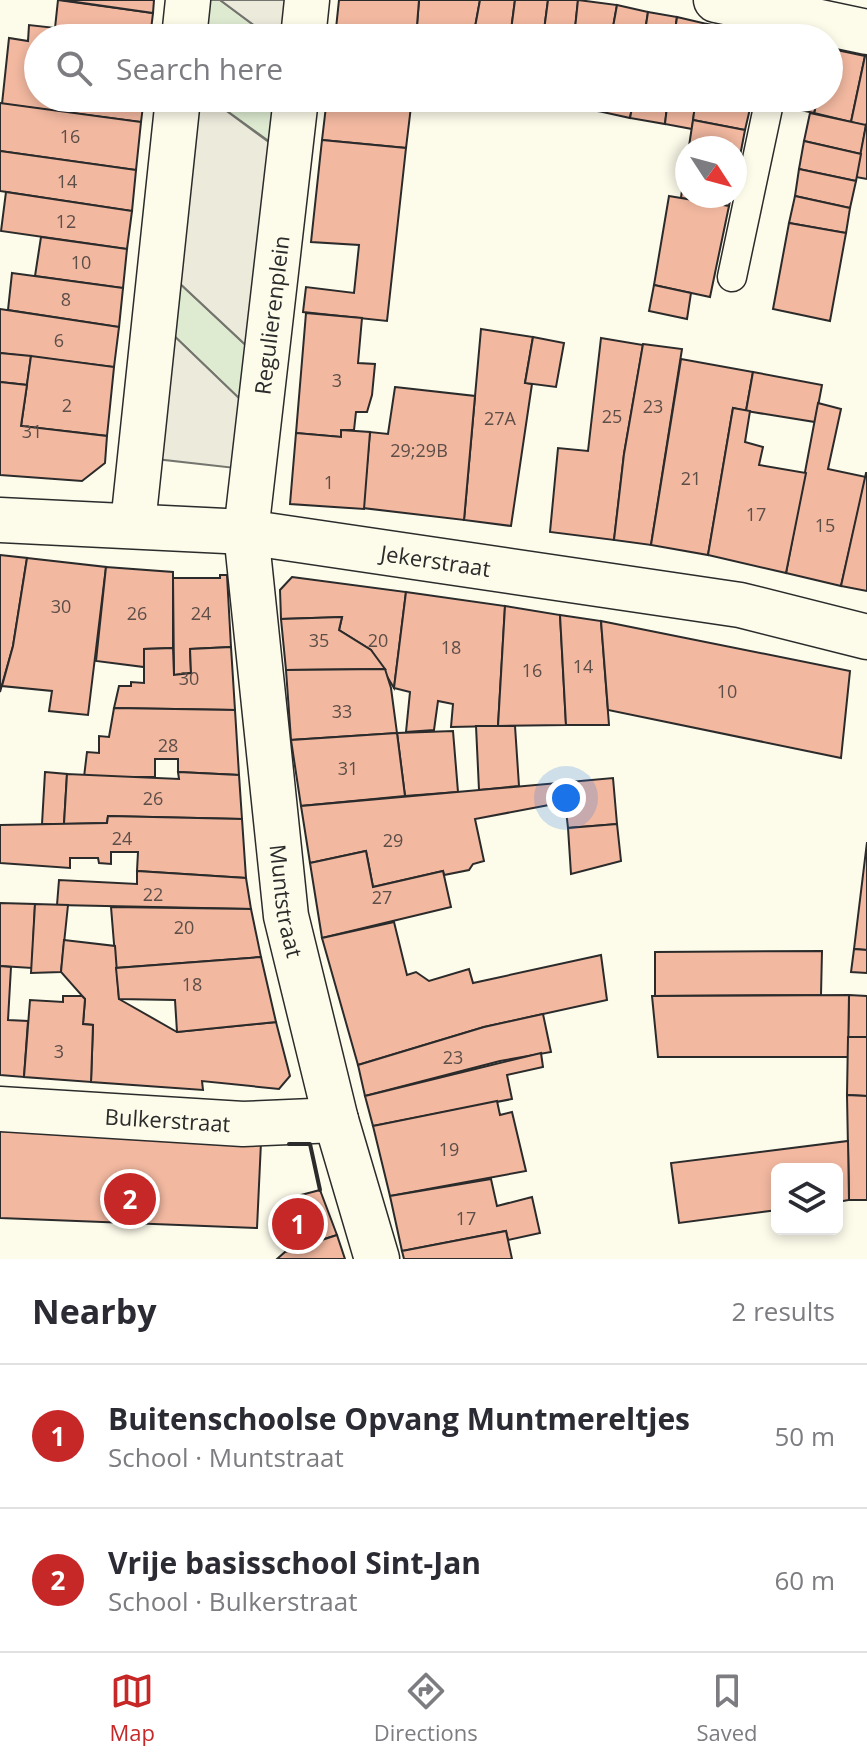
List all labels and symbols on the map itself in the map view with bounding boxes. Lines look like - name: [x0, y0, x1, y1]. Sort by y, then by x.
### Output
- house number: 16: [60, 124, 80, 148]
- north arrow: [675, 136, 747, 208]
- house number: 14: [57, 169, 77, 193]
- house number: 12: [56, 209, 76, 233]
- street label: Regulierenplein: [246, 234, 296, 396]
- house number: 10: [71, 250, 91, 274]
- house number: 8: [61, 287, 71, 311]
- house number: 6: [54, 328, 64, 352]
- house number: 3: [332, 368, 342, 392]
- house number: 2: [62, 393, 72, 417]
- house number: 23: [643, 394, 663, 418]
- house number: 25: [602, 404, 622, 428]
- house number: 27A: [484, 406, 517, 430]
- house number: 31: [22, 419, 42, 443]
- house number: 29;29B: [390, 438, 448, 462]
- house number: 21: [681, 466, 701, 490]
- house number: 1: [324, 470, 334, 494]
- house number: 17: [746, 502, 766, 526]
- house number: 15: [815, 513, 835, 537]
- street label: Jekerstraat: [377, 537, 493, 583]
- house number: 30: [51, 594, 71, 618]
- house number: 26: [127, 601, 147, 625]
- house number: 24: [191, 601, 211, 625]
- house number: 35: [309, 628, 329, 652]
- house number: 20: [368, 628, 388, 652]
- house number: 18: [441, 635, 461, 659]
- house number: 14: [573, 654, 593, 678]
- house number: 16: [522, 658, 542, 682]
- house number: 30: [179, 666, 199, 690]
- house number: 10: [717, 679, 737, 703]
- house number: 33: [332, 699, 352, 723]
- house number: 28: [158, 733, 178, 757]
- house number: 31: [338, 756, 358, 780]
- your location: [546, 778, 586, 818]
- house number: 26: [143, 786, 163, 810]
- house number: 24: [112, 826, 132, 850]
- house number: 29: [383, 828, 403, 852]
- street label: Muntstraat: [264, 843, 311, 961]
- house number: 22: [143, 882, 163, 906]
- house number: 27: [372, 885, 392, 909]
- house number: 20: [174, 915, 194, 939]
- house number: 18: [182, 972, 202, 996]
- house number: 3: [54, 1039, 64, 1063]
- house number: 23: [443, 1045, 463, 1069]
- street label: Bulkerstraat: [104, 1101, 232, 1138]
- house number: 19: [439, 1137, 459, 1161]
- pin: 2: [104, 1169, 156, 1229]
- pin: 1: [272, 1194, 324, 1254]
- house number: 17: [456, 1206, 476, 1230]

